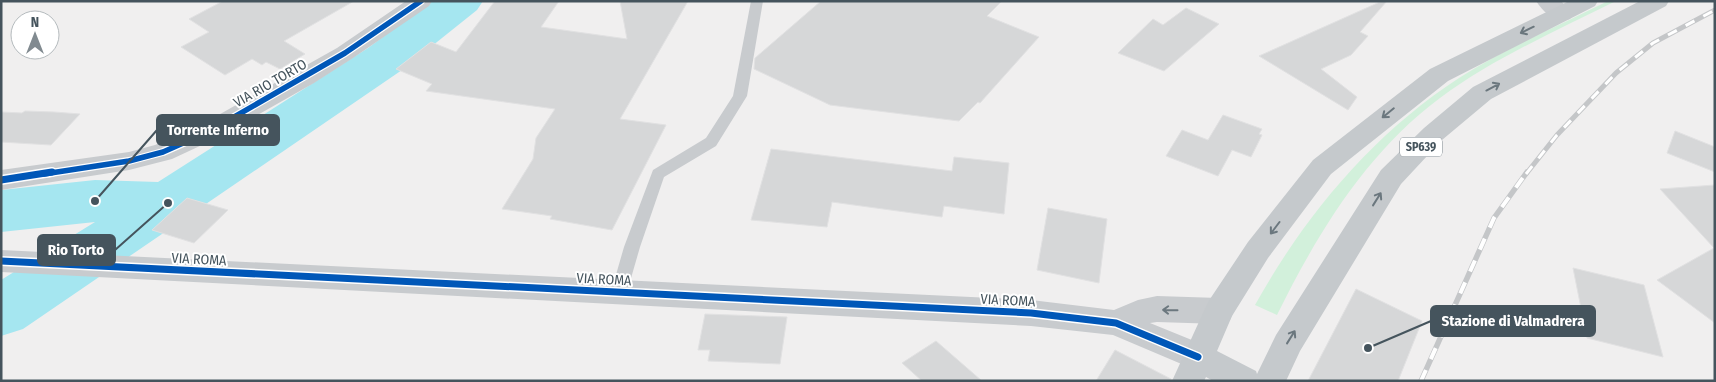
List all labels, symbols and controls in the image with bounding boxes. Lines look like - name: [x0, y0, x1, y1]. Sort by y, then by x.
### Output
- north arrow: [10, 10, 60, 60]
- text: N: [31, 14, 39, 31]
- one-way arrow: [1520, 25, 1535, 35]
- street label: VIA RIO TORTO: [231, 56, 310, 111]
- one-way arrow: [1485, 82, 1500, 91]
- one-way arrow: [1382, 108, 1395, 119]
- callout: Torrente Inferno: [157, 115, 279, 145]
- text: Torrente Inferno: [167, 121, 269, 139]
- road number: SP639: [1400, 138, 1442, 156]
- one-way arrow: [1372, 192, 1382, 206]
- one-way arrow: [1270, 221, 1281, 234]
- callout: Rio Torto: [38, 235, 115, 265]
- text: Rio Torto: [48, 241, 104, 259]
- street label: VIA ROMA: [171, 250, 227, 269]
- street label: VIA ROMA: [576, 270, 632, 289]
- street label: VIA ROMA: [980, 291, 1036, 310]
- one-way arrow: [1163, 305, 1179, 315]
- callout: Stazione di Valmadrera: [1431, 306, 1595, 336]
- text: Stazione di Valmadrera: [1441, 312, 1585, 330]
- one-way arrow: [1286, 330, 1296, 344]

